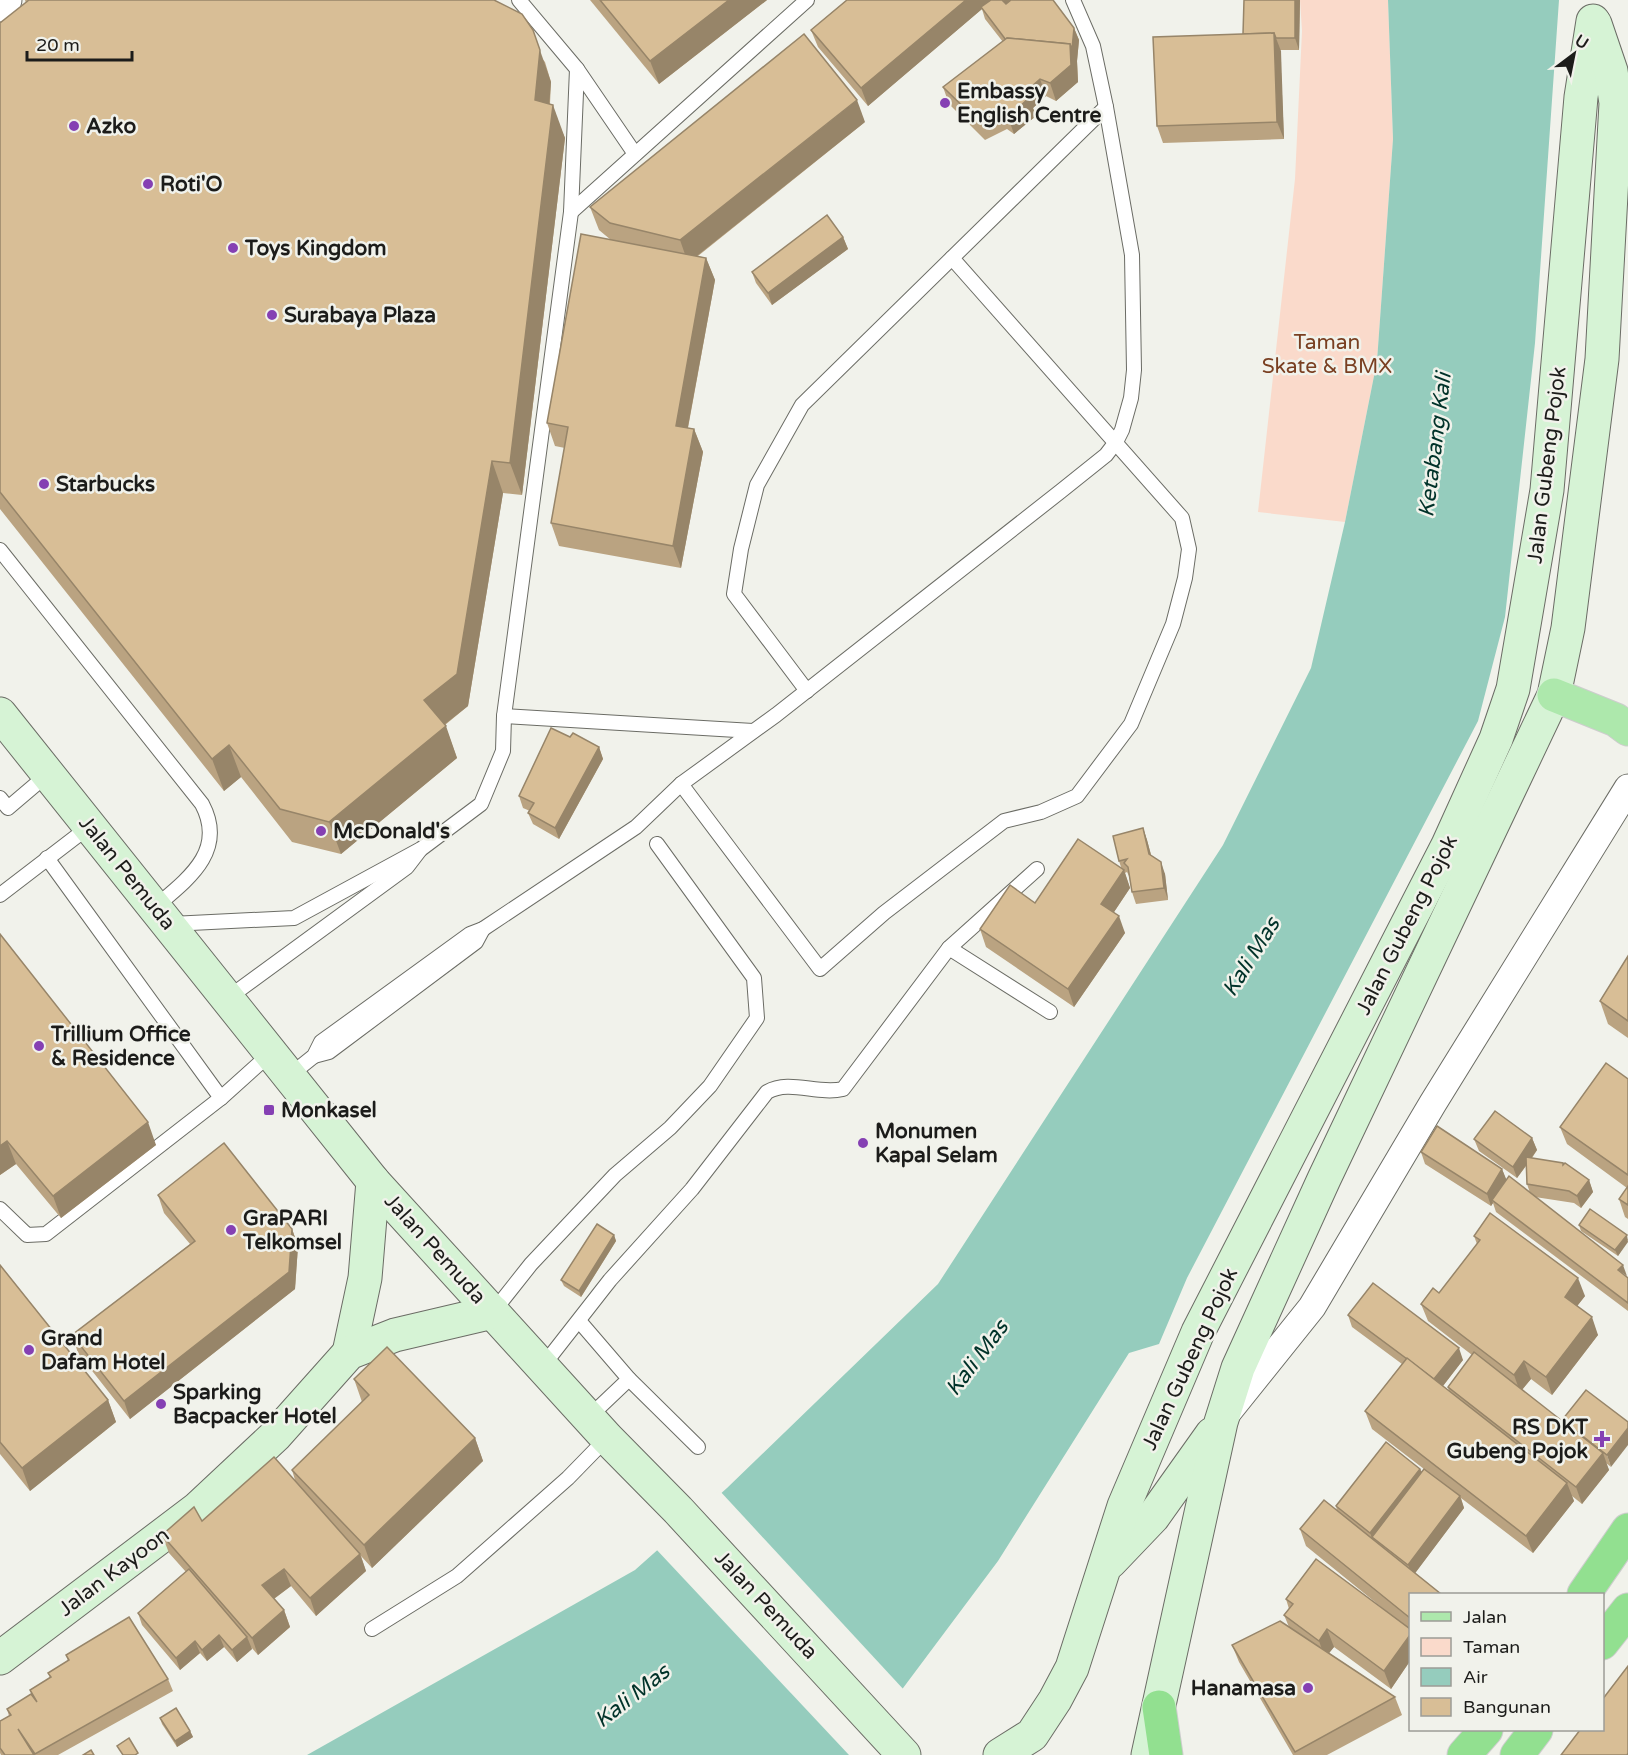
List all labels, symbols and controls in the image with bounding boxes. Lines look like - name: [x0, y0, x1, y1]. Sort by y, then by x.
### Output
- scale bar: [27, 24, 132, 62]
- north arrow: [1544, 24, 1604, 84]
- text: U: [1571, 30, 1592, 54]
- text: 20 m: [36, 34, 80, 56]
- place label: Embassy English Centre: [957, 79, 1102, 128]
- marker: Embassy English Centre: [938, 96, 952, 110]
- place label: Azko: [86, 114, 136, 139]
- marker: Azko: [67, 119, 81, 133]
- place label: Roti'O: [160, 172, 223, 197]
- marker: Roti'O: [141, 177, 155, 191]
- place label: Toys Kingdom: [244, 236, 387, 261]
- marker: Toys Kingdom: [226, 241, 240, 255]
- place label: Surabaya Plaza: [284, 303, 436, 328]
- marker: Surabaya Plaza: [265, 308, 279, 322]
- park label: Taman Skate & BMX: [1262, 330, 1392, 379]
- street label: Jalan Gubeng Pojok: [1523, 365, 1571, 565]
- water label: Ketabang Kali: [1413, 369, 1457, 519]
- place label: Starbucks: [56, 472, 155, 497]
- marker: Starbucks: [37, 477, 51, 491]
- street label: Jalan Pemuda: [73, 811, 181, 935]
- place label: McDonald's: [333, 819, 450, 844]
- marker: McDonald's: [314, 824, 328, 838]
- street label: Jalan Gubeng Pojok: [1351, 831, 1463, 1019]
- water label: Kali Mas: [1217, 912, 1286, 1001]
- place label: Trillium Office & Residence: [50, 1022, 191, 1071]
- marker: Trillium Office & Residence: [32, 1039, 46, 1053]
- place label: Monkasel: [281, 1098, 377, 1123]
- marker: Monkasel: [262, 1103, 276, 1117]
- place label: Monumen Kapal Selam: [875, 1119, 998, 1168]
- marker: Monumen Kapal Selam: [856, 1136, 870, 1150]
- street label: Jalan Pemuda: [379, 1189, 491, 1309]
- place label: GraPARI Telkomsel: [242, 1206, 342, 1255]
- marker: GraPARI Telkomsel: [224, 1223, 238, 1237]
- street label: Jalan Gubeng Pojok: [1137, 1264, 1243, 1454]
- water label: Kali Mas: [940, 1314, 1015, 1401]
- place label: Grand Dafam Hotel: [41, 1326, 166, 1375]
- marker: Grand Dafam Hotel: [22, 1343, 36, 1357]
- place label: Sparking Bacpacker Hotel: [173, 1380, 337, 1429]
- marker: Sparking Bacpacker Hotel: [154, 1397, 168, 1411]
- place label: RS DKT Gubeng Pojok: [1447, 1415, 1589, 1464]
- marker: RS DKT Gubeng Pojok: [1593, 1430, 1611, 1448]
- street label: Jalan Kayoon: [54, 1522, 174, 1622]
- street label: Jalan Pemuda: [709, 1545, 823, 1665]
- legend: [1409, 1593, 1604, 1731]
- text: Jalan: [1463, 1606, 1507, 1628]
- text: Taman: [1463, 1636, 1520, 1658]
- water label: Kali Mas: [589, 1658, 676, 1733]
- text: Air: [1463, 1666, 1488, 1688]
- place label: Hanamasa: [1191, 1676, 1296, 1701]
- marker: Hanamasa: [1301, 1681, 1315, 1695]
- text: Bangunan: [1463, 1696, 1551, 1718]

